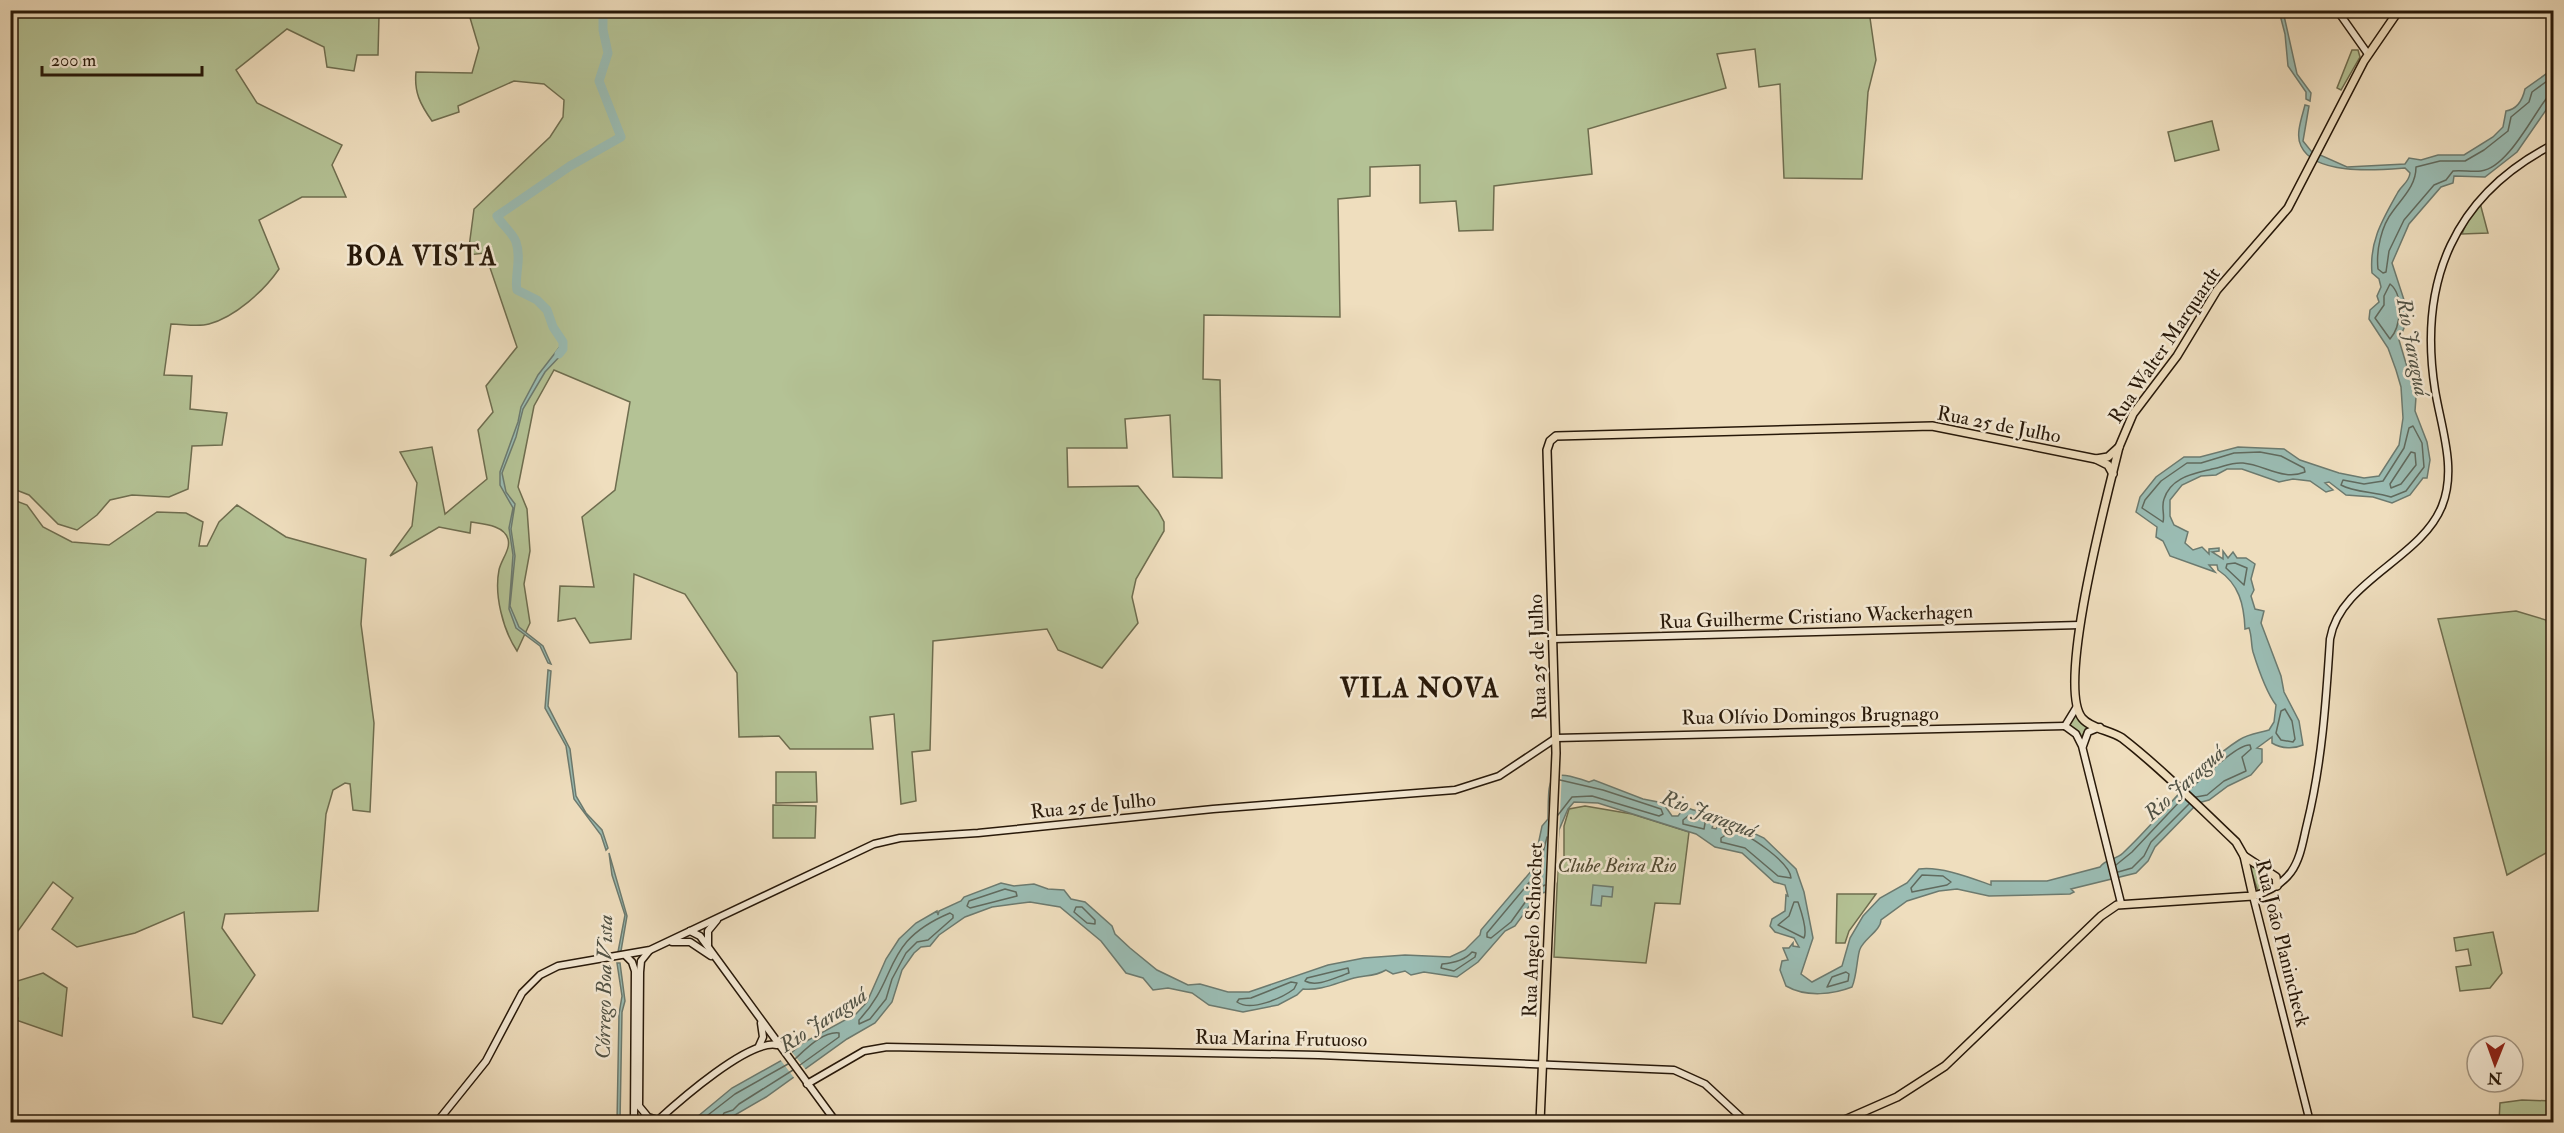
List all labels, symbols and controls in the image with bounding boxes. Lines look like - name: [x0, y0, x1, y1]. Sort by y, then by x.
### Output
- scale bar: [42, 39, 202, 77]
- text: 200 m: [51, 49, 96, 72]
- district label: BOA VISTA: [346, 241, 498, 273]
- street label: Rua Walter Marquardt: [2103, 262, 2226, 428]
- water label: Rio Jaraguá: [2390, 295, 2436, 401]
- street label: Rua 25 de Julho: [1935, 400, 2063, 449]
- street label: Rua 25 de Julho: [1523, 594, 1552, 720]
- street label: Rua Guilherme Cristiano Wackerhagen: [1659, 599, 1973, 634]
- district label: VILA NOVA: [1339, 673, 1500, 705]
- street label: Rua Olívio Domingos Brugnago: [1681, 701, 1939, 730]
- water label: Rio Jaraguá: [2138, 739, 2232, 827]
- water label: Rio Jaraguá: [1657, 784, 1762, 846]
- street label: Rua 25 de Julho: [1029, 786, 1157, 824]
- street label: Rua Angelo Schiochet: [1517, 842, 1548, 1018]
- park label: Clube Beira Rio: [1557, 853, 1677, 878]
- street label: Rua João Planincheck: [2250, 857, 2316, 1030]
- water label: Córrego Boa Vista: [590, 914, 619, 1059]
- water label: Rio Jaraguá: [773, 981, 874, 1059]
- street label: Rua Marina Frutuoso: [1195, 1024, 1367, 1053]
- north arrow: [2465, 1034, 2525, 1094]
- text: N: [2487, 1068, 2503, 1088]

